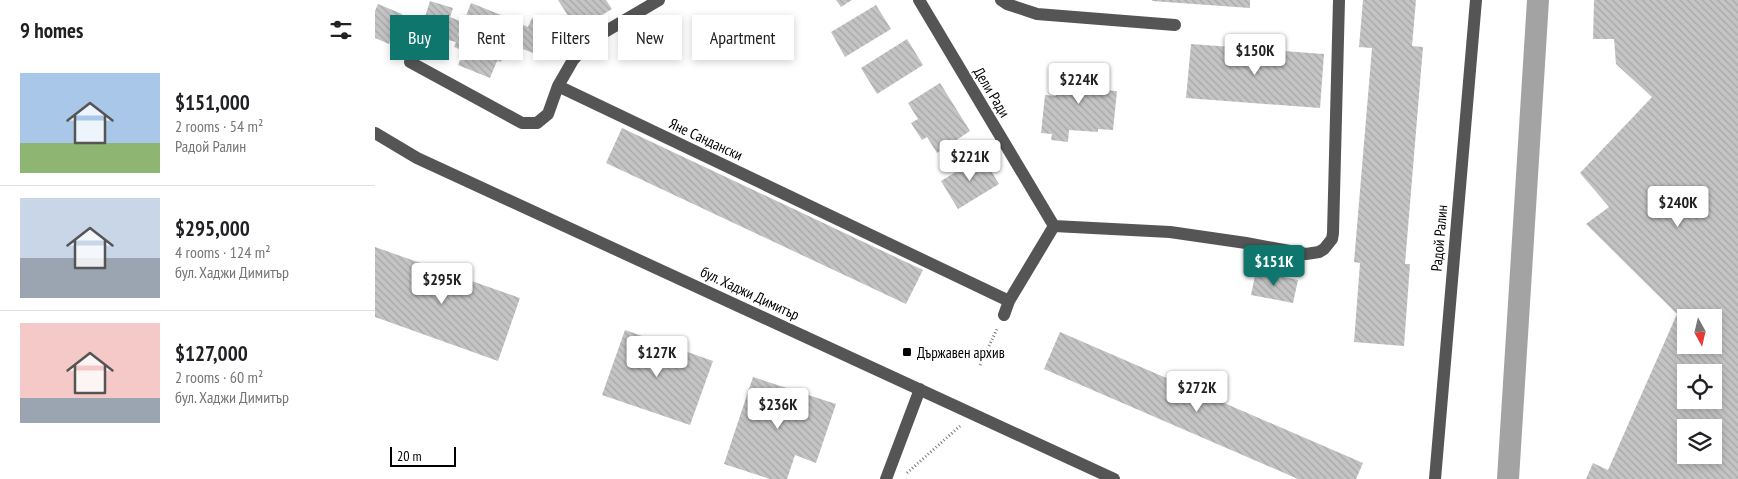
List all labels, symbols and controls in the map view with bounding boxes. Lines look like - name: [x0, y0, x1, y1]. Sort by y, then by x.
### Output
- chip: Buy: [390, 15, 449, 60]
- chip: Rent: [459, 15, 523, 60]
- chip: Filters: [533, 15, 608, 60]
- chip: New: [618, 15, 682, 60]
- chip: Apartment: [692, 15, 794, 60]
- icon: filters: [327, 16, 355, 44]
- text: 9 homes: [20, 17, 83, 44]
- pin: $150K: [1220, 34, 1290, 76]
- text: $150K: [1236, 40, 1274, 60]
- pin: $224K: [1044, 62, 1114, 105]
- street label: Дели Ради: [970, 63, 1014, 121]
- text: $224K: [1060, 69, 1098, 89]
- text: $151,000: [175, 89, 250, 116]
- icon: home: [60, 93, 120, 153]
- street label: Яне Сандански: [666, 114, 746, 164]
- text: 2 rooms · 54 m²: [175, 116, 263, 136]
- text: Радой Ралин: [175, 136, 246, 156]
- pin: $221K: [935, 140, 1005, 182]
- text: $221K: [951, 146, 989, 166]
- pin: $240K: [1643, 186, 1713, 228]
- text: $240K: [1659, 192, 1697, 212]
- street label: Радой Ралин: [1427, 204, 1451, 272]
- text: $295,000: [175, 215, 250, 242]
- icon: home: [60, 218, 120, 278]
- text: 4 rooms · 124 m²: [175, 242, 271, 262]
- pin: $151K: [1239, 244, 1309, 287]
- text: $151K: [1255, 251, 1293, 271]
- text: бул. Хаджи Димитър: [175, 262, 289, 282]
- pin: $295K: [407, 262, 477, 305]
- street label: бул. Хаджи Димитър: [698, 262, 802, 324]
- text: $295K: [423, 269, 461, 289]
- north arrow: [1677, 309, 1723, 354]
- map controls: [1677, 309, 1722, 464]
- pin: $127K: [622, 336, 692, 378]
- text: $127,000: [175, 340, 248, 367]
- text: $127K: [638, 342, 676, 362]
- icon: home: [60, 343, 120, 403]
- place label: Държавен архив: [917, 343, 1005, 362]
- marker: Държавен архив: [901, 346, 913, 358]
- button: locate: [1677, 364, 1722, 409]
- text: 2 rooms · 60 m²: [175, 367, 263, 387]
- pin: $272K: [1162, 370, 1232, 413]
- text: $272K: [1178, 377, 1216, 397]
- text: бул. Хаджи Димитър: [175, 387, 289, 407]
- pin: $236K: [743, 388, 813, 430]
- text: $236K: [759, 394, 797, 414]
- button: layers: [1677, 419, 1722, 464]
- scale bar: [390, 444, 456, 467]
- text: 20 m: [397, 447, 422, 465]

